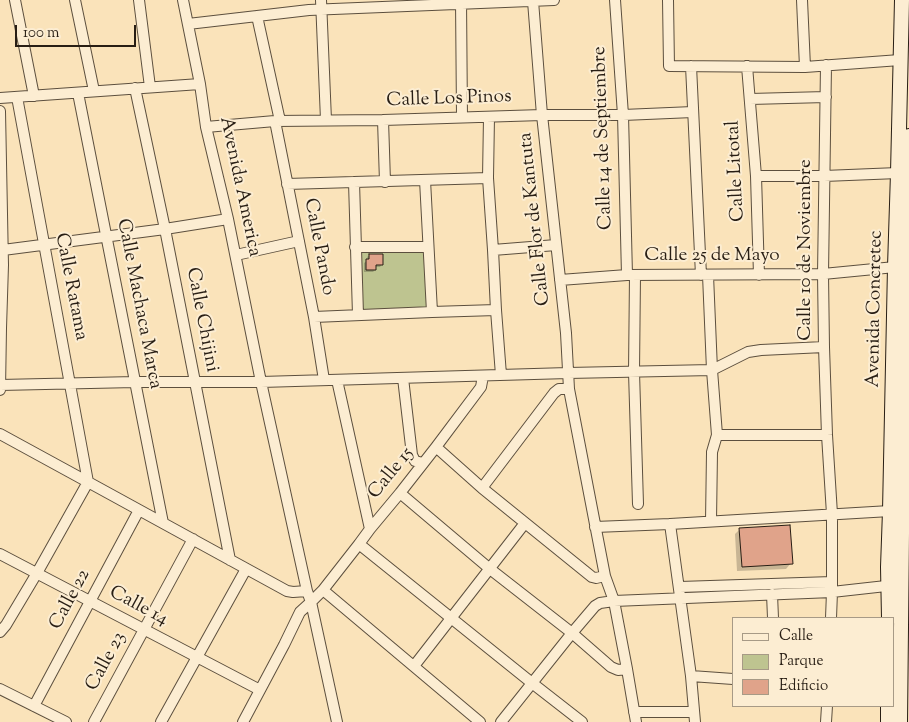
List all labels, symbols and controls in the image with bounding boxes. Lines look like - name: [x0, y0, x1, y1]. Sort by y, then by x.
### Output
- scale bar: [18, 15, 139, 47]
- text: 100 m: [23, 23, 59, 44]
- street label: Calle 14 de Septiembre: [589, 46, 619, 230]
- street label: Calle Los Pinos: [386, 86, 512, 114]
- street label: Avenida America: [213, 115, 265, 259]
- street label: Calle Litotal: [723, 120, 751, 222]
- street label: Calle Flor de Kantuta: [516, 131, 556, 307]
- street label: Calle 10 de Noviembre: [796, 159, 818, 341]
- street label: Calle Pando: [297, 197, 339, 297]
- street label: Calle Machaca Marca: [110, 217, 166, 391]
- street label: Avenida Concretec: [863, 230, 889, 388]
- street label: Calle Ratama: [48, 231, 92, 343]
- street label: Calle 25 de Mayo: [644, 246, 780, 268]
- street label: Calle Chijini: [180, 266, 222, 374]
- street label: Calle 15: [364, 443, 420, 505]
- street label: Calle 22: [46, 566, 96, 634]
- street label: Calle 14: [105, 582, 171, 632]
- legend: [732, 617, 894, 707]
- text: Calle: [779, 626, 813, 647]
- street label: Calle 23: [82, 629, 132, 695]
- text: Parque: [779, 651, 823, 672]
- text: Edificio: [779, 676, 828, 697]

